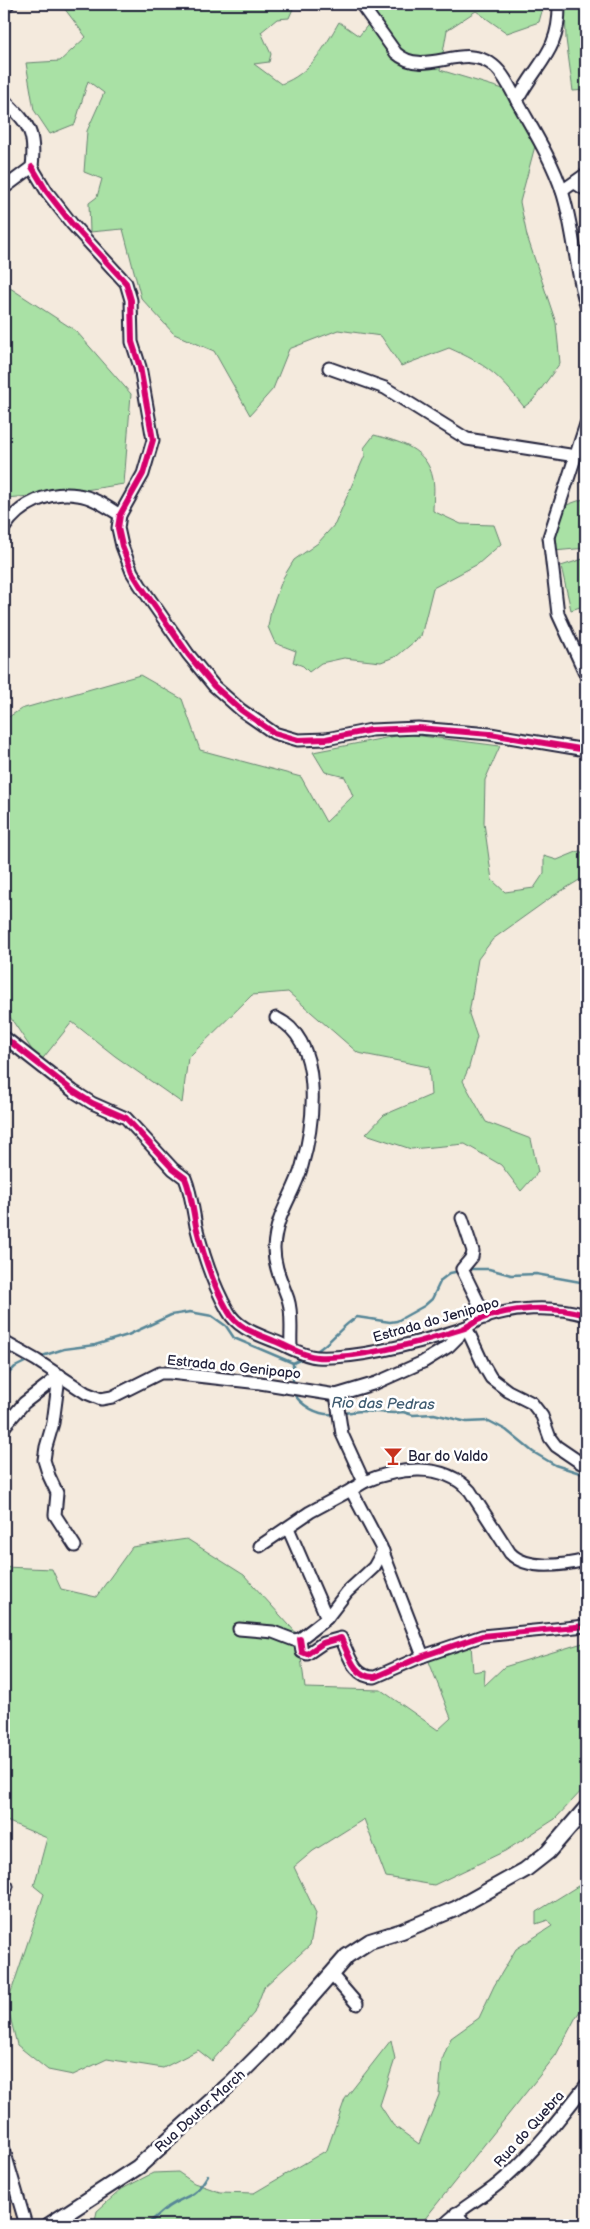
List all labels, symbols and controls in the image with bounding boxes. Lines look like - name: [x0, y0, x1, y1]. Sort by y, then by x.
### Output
- street label: Estrada do Jenipapo: [371, 1294, 501, 1346]
- street label: Estrada do Genipapo: [166, 1352, 302, 1382]
- water label: Rio das Pedras: [331, 1394, 435, 1414]
- bar icon: Bar do Valdo: [382, 1445, 404, 1467]
- place label: Bar do Valdo: [408, 1448, 488, 1465]
- street label: Rua Doutor March: [151, 2066, 249, 2156]
- street label: Rua do Quebra: [490, 2087, 568, 2171]

